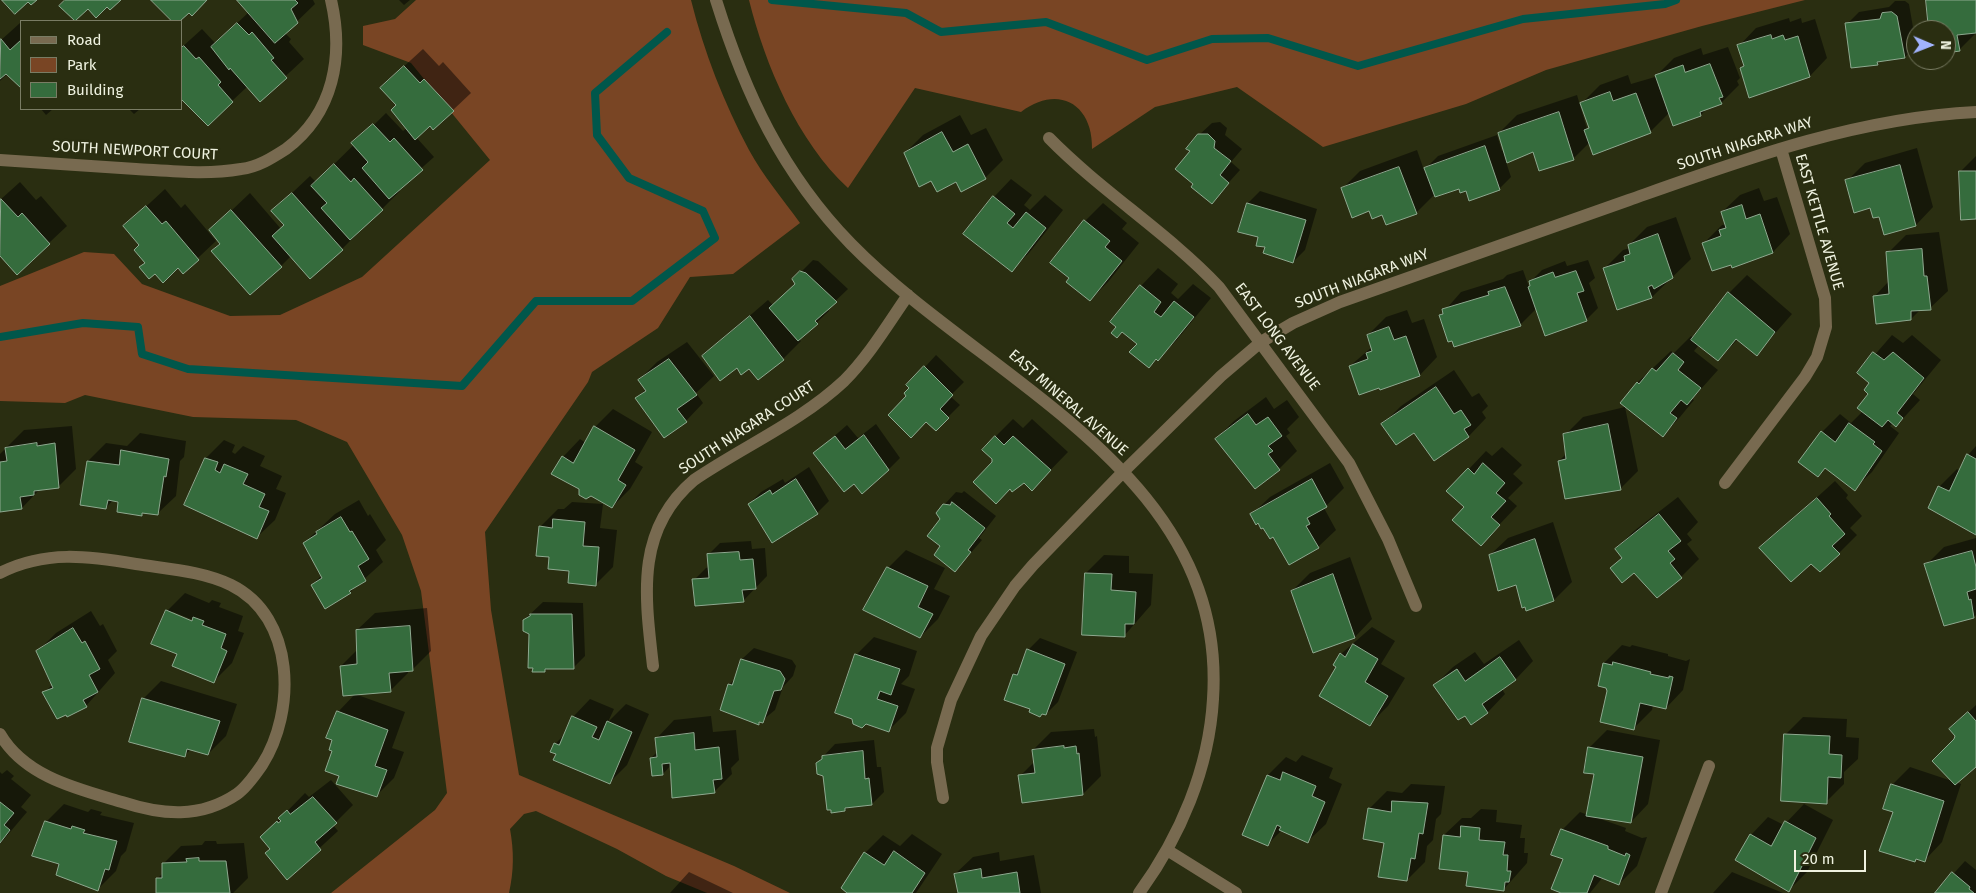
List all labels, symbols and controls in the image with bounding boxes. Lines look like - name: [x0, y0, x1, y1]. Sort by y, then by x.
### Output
- legend: [20, 20, 182, 110]
- north arrow: [1906, 20, 1956, 70]
- text: Road: [67, 31, 102, 49]
- text: N: [1937, 40, 1954, 50]
- text: Park: [67, 56, 97, 74]
- text: Building: [67, 81, 123, 99]
- street label: SOUTH NIAGARA WAY: [1675, 114, 1815, 174]
- street label: SOUTH NEWPORT COURT: [52, 138, 218, 164]
- street label: EAST KETTLE AVENUE: [1791, 152, 1847, 292]
- street label: SOUTH NIAGARA WAY: [1293, 245, 1431, 313]
- street label: EAST LONG AVENUE: [1231, 280, 1323, 394]
- street label: EAST MINERAL AVENUE: [1005, 346, 1131, 460]
- street label: SOUTH NIAGARA COURT: [676, 377, 818, 479]
- scale bar: [1796, 840, 1868, 872]
- text: 20 m: [1802, 850, 1835, 868]

